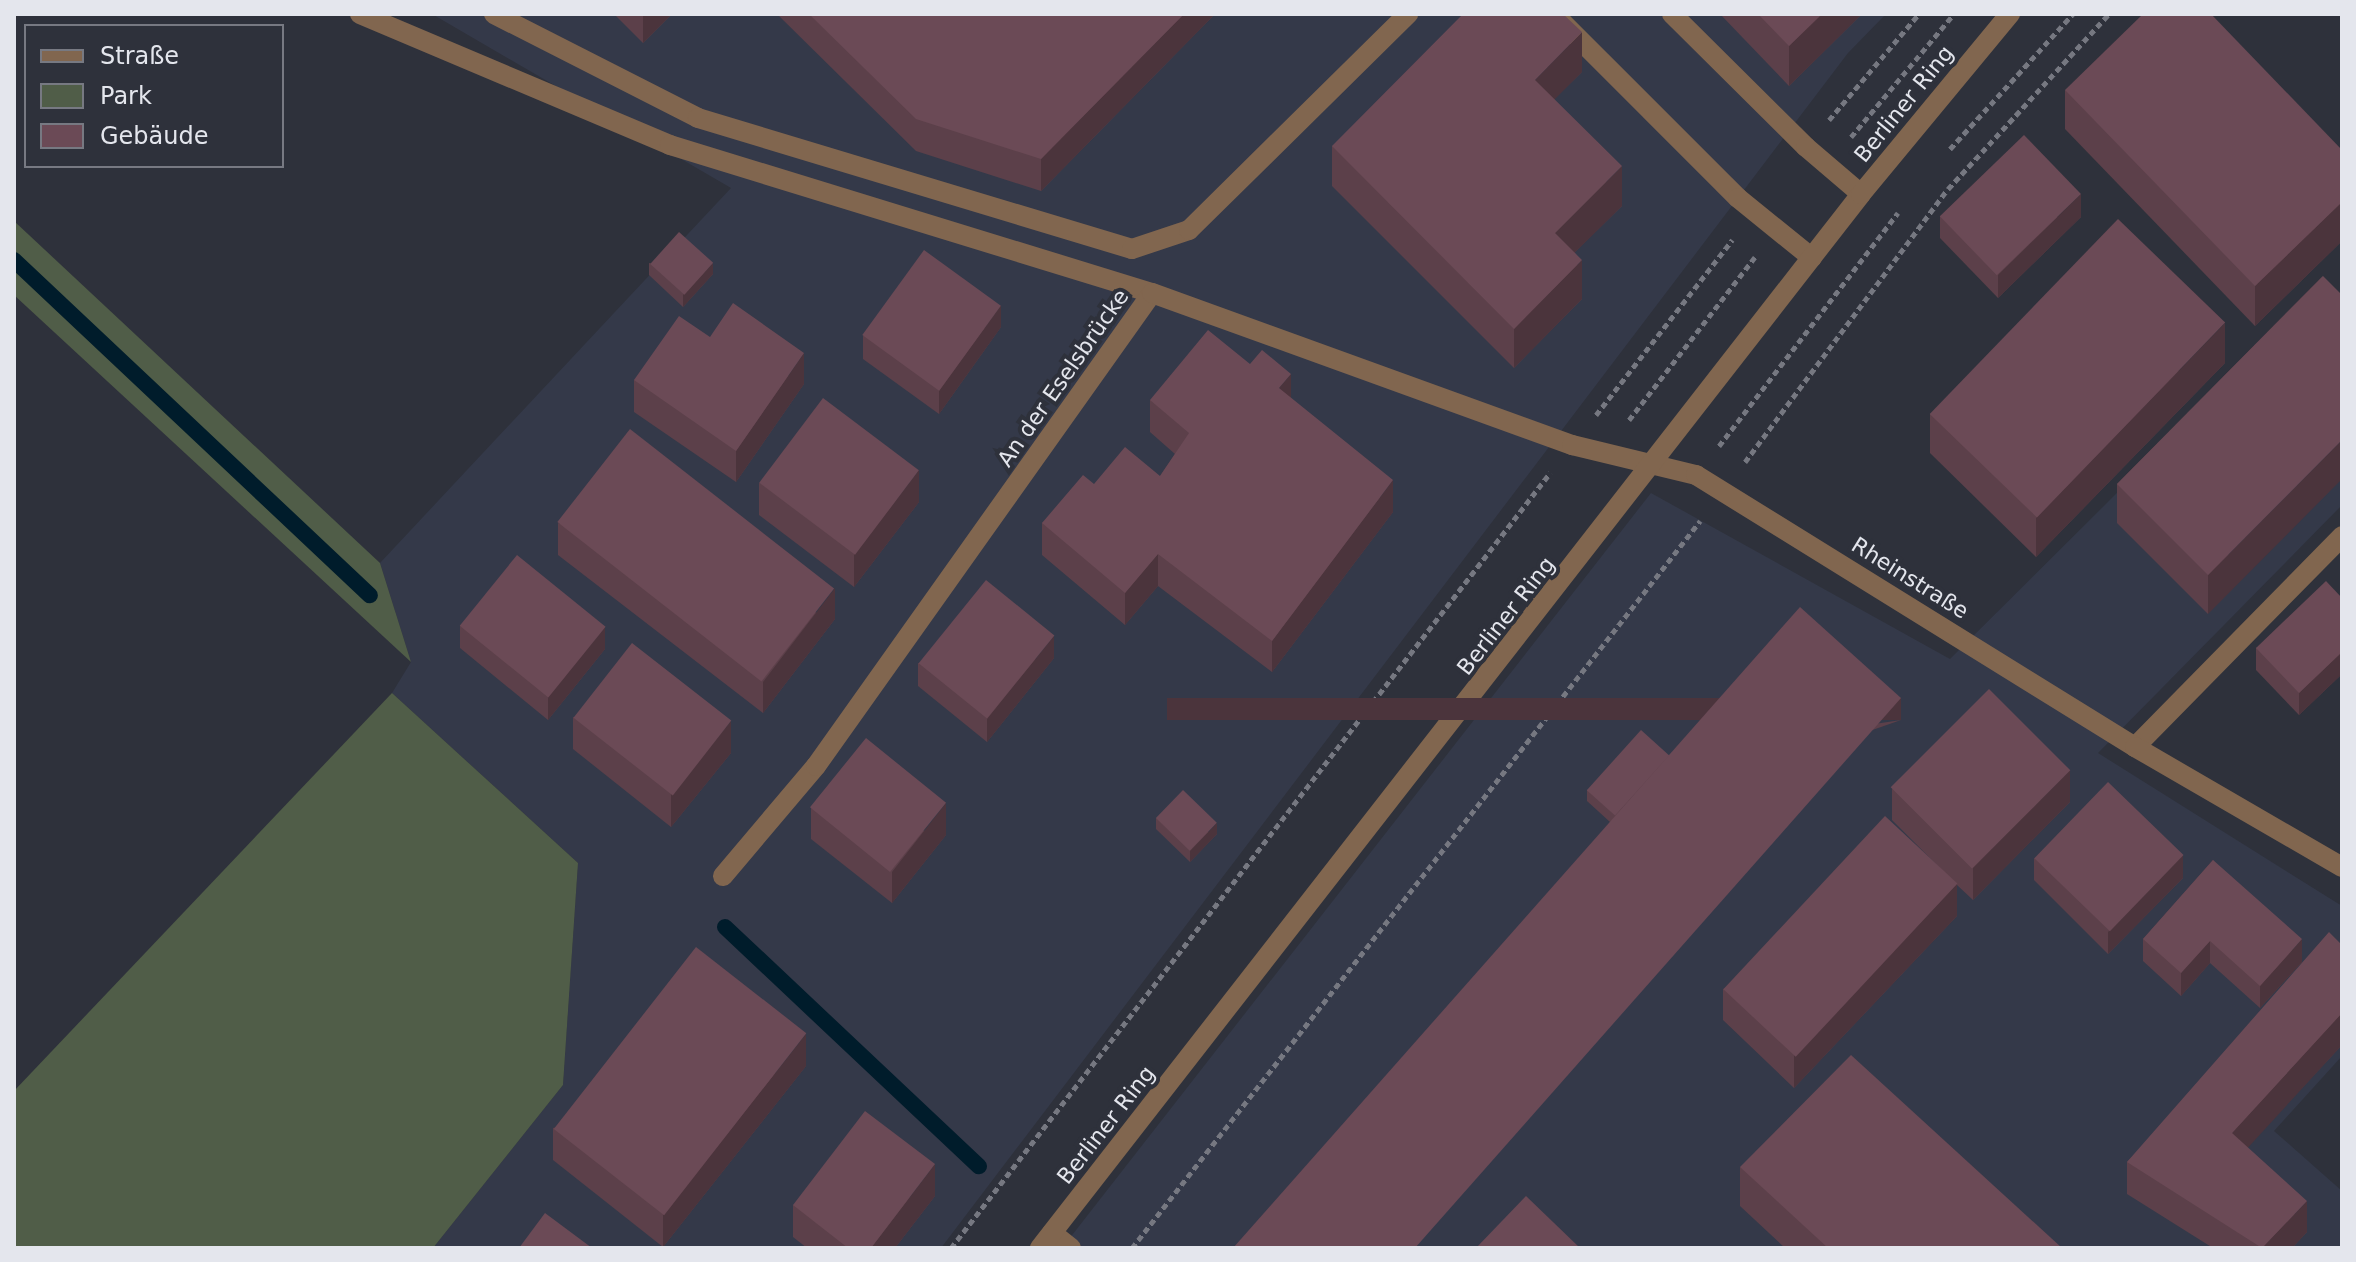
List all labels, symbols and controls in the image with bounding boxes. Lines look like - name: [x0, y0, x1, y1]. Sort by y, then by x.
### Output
- legend: [24, 24, 284, 168]
- street label: Berliner Ring: [1849, 40, 1959, 168]
- text: Straße: [100, 42, 179, 70]
- text: Park: [100, 82, 152, 110]
- text: Gebäude: [100, 122, 209, 150]
- street label: An der Eselsbrücke: [992, 284, 1134, 472]
- street label: Rheinstraße: [1847, 532, 1973, 624]
- street label: Berliner Ring: [1452, 552, 1560, 680]
- street label: Berliner Ring: [1052, 1061, 1160, 1189]

